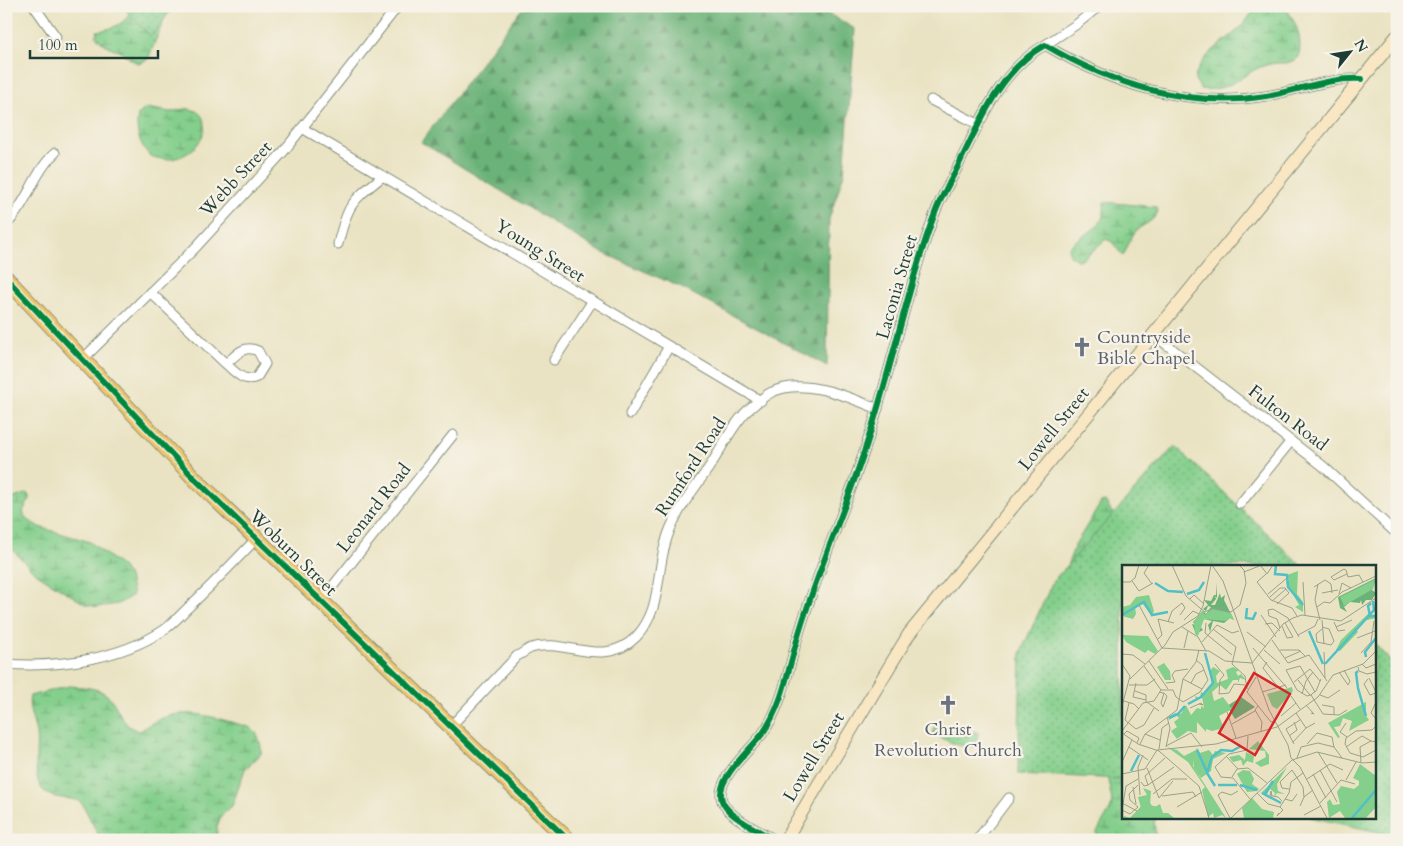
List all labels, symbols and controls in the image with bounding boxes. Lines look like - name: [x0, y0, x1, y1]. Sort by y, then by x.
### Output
- scale bar: [30, 28, 158, 60]
- north arrow: [1326, 28, 1376, 78]
- text: 100 m: [38, 35, 78, 55]
- text: N: [1350, 36, 1372, 56]
- street label: Webb Street: [194, 135, 278, 223]
- street label: Young Street: [490, 214, 590, 289]
- street label: Laconia Street: [870, 231, 924, 342]
- place label: Countryside Bible Chapel: [1097, 325, 1196, 371]
- church icon: Countryside Bible Chapel: [1071, 336, 1093, 358]
- street label: Fulton Road: [1243, 379, 1333, 457]
- street label: Lowell Street: [1013, 382, 1096, 476]
- street label: Rumford Road: [650, 412, 733, 521]
- street label: Leonard Road: [331, 458, 417, 558]
- street label: Woburn Street: [243, 504, 343, 602]
- inset map: [1122, 565, 1376, 818]
- church icon: Christ Revolution Church: [937, 694, 959, 716]
- street label: Lowell Street: [777, 707, 851, 807]
- place label: Christ Revolution Church: [874, 717, 1022, 763]

